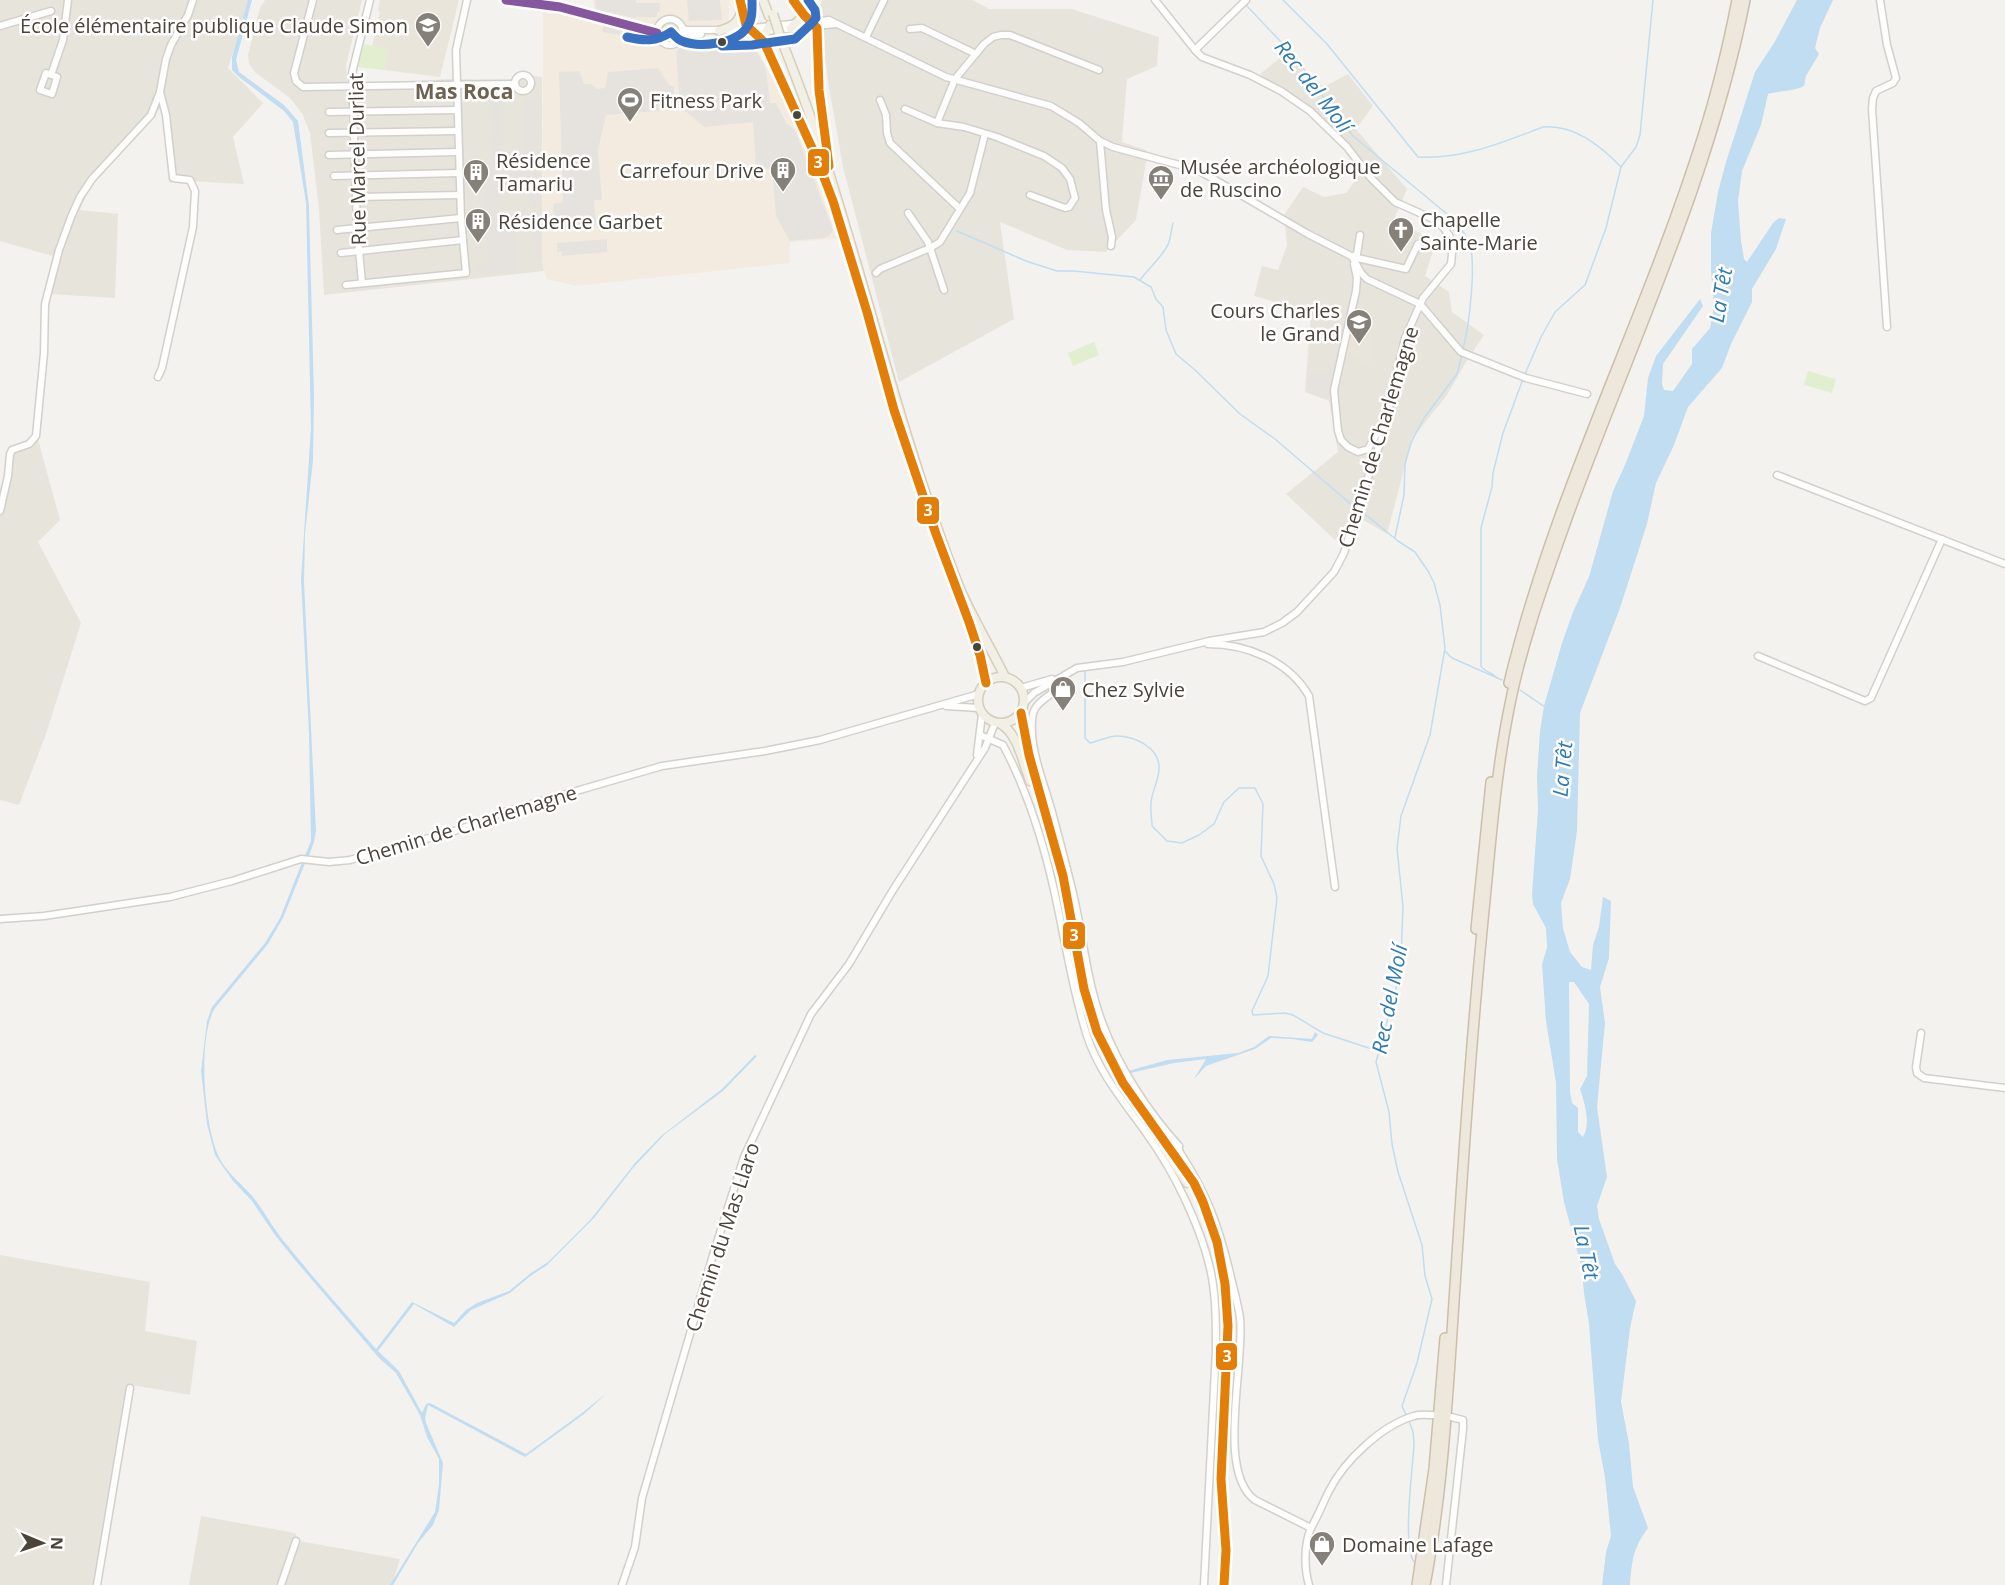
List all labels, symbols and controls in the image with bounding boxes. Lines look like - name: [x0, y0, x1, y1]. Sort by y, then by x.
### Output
- school or university icon: École élémentaire publique Claude Simon: [413, 10, 443, 48]
- place label: École élémentaire publique Claude Simon: [20, 12, 408, 39]
- water label: Rec del Molí: [1269, 34, 1361, 140]
- unlabelled marker: [716, 36, 728, 48]
- street label: Rue Marcel Durliat: [342, 72, 372, 246]
- district label: Mas Roca: [415, 77, 513, 105]
- sports icon: Fitness Park: [615, 85, 645, 123]
- place label: Fitness Park: [650, 87, 763, 114]
- unlabelled marker: [791, 109, 803, 121]
- place label: Résidence Tamariu: [496, 147, 591, 197]
- line badge: 3: [807, 148, 830, 177]
- text: 3: [813, 151, 823, 173]
- place label: Musée archéologique de Ruscino: [1180, 153, 1381, 203]
- building icon: Carrefour Drive: [768, 155, 798, 193]
- building icon: Résidence Tamariu: [461, 157, 491, 195]
- place label: Carrefour Drive: [619, 157, 764, 184]
- museum icon: Musée archéologique de Ruscino: [1146, 163, 1176, 201]
- building icon: Résidence Garbet: [463, 206, 493, 244]
- place label: Chapelle Sainte-Marie: [1420, 206, 1538, 256]
- place label: Résidence Garbet: [498, 208, 662, 235]
- church icon: Chapelle Sainte-Marie: [1386, 215, 1416, 253]
- water label: La Têt: [1702, 264, 1738, 324]
- place label: Cours Charles le Grand: [1210, 297, 1340, 347]
- school or university icon: Cours Charles le Grand: [1344, 307, 1374, 345]
- street label: Chemin de Charlemagne: [1331, 323, 1425, 551]
- line badge: 3: [916, 496, 940, 525]
- text: 3: [923, 499, 933, 521]
- unlabelled marker: [971, 641, 983, 653]
- shop icon: Chez Sylvie: [1048, 674, 1078, 712]
- place label: Chez Sylvie: [1082, 676, 1185, 703]
- water label: La Têt: [1546, 739, 1578, 798]
- street label: Chemin de Charlemagne: [352, 778, 580, 872]
- line badge: 3: [1062, 921, 1086, 950]
- text: 3: [1069, 924, 1079, 946]
- water label: Rec del Molí: [1365, 939, 1414, 1056]
- street label: Chemin du Mas Llaro: [679, 1139, 765, 1335]
- water label: La Têt: [1568, 1222, 1607, 1283]
- line badge: 3: [1215, 1342, 1238, 1371]
- text: 3: [1222, 1345, 1232, 1367]
- north arrow: [12, 1513, 72, 1573]
- shop icon: Domaine Lafage: [1307, 1529, 1337, 1567]
- place label: Domaine Lafage: [1342, 1531, 1493, 1558]
- text: N: [46, 1537, 68, 1550]

